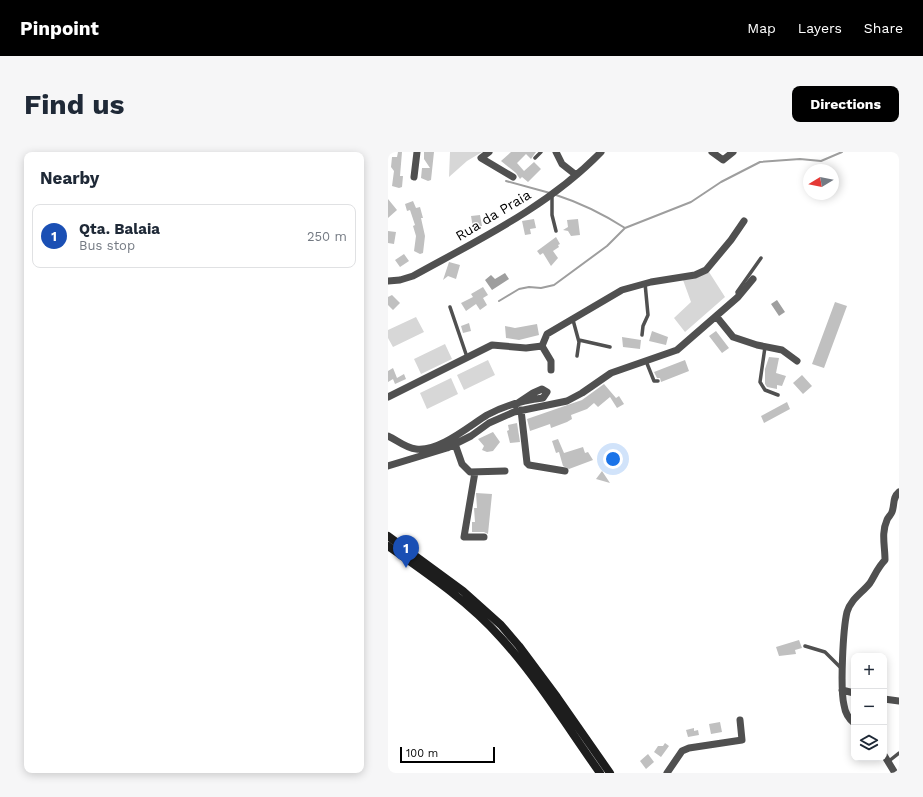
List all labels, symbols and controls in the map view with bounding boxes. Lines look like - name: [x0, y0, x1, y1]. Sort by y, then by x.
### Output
- text: Pinpoint: [20, 17, 99, 40]
- text: Map: [747, 20, 776, 36]
- text: Layers: [798, 20, 842, 36]
- text: Share: [864, 20, 903, 36]
- button: Directions: [792, 86, 899, 122]
- text: Find us: [24, 88, 124, 121]
- north arrow: [803, 164, 839, 200]
- text: Nearby: [40, 168, 99, 188]
- street label: Rua da Praia: [452, 186, 534, 244]
- text: Qta. Balaia: [79, 220, 160, 238]
- text: 1: [51, 229, 57, 244]
- text: 250 m: [307, 229, 347, 244]
- text: Bus stop: [79, 238, 135, 253]
- your location: [603, 449, 623, 469]
- pin: 1: [393, 535, 419, 568]
- map controls: [851, 653, 887, 761]
- button: +: [851, 653, 887, 689]
- button: −: [851, 689, 887, 725]
- button: layers: [851, 725, 887, 761]
- scale bar: [400, 745, 495, 764]
- text: 100 m: [406, 747, 438, 760]

